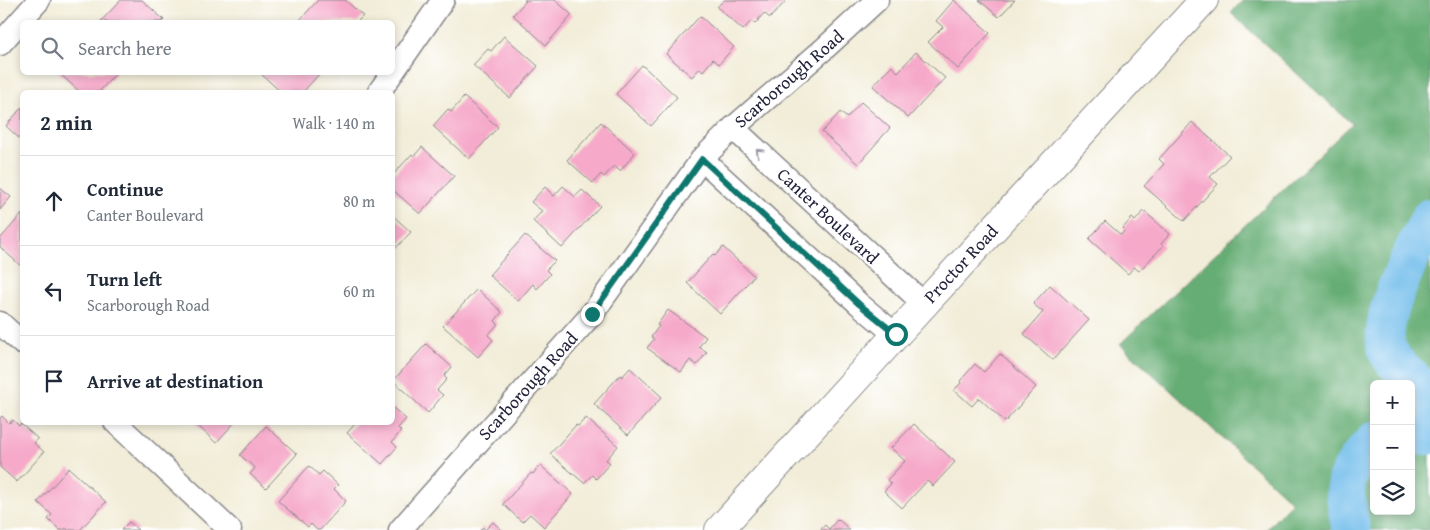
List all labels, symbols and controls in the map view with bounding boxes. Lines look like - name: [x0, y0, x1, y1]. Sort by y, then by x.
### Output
- search box: [20, 20, 395, 75]
- street label: Scarborough Road: [728, 23, 850, 134]
- icon: search: [38, 34, 66, 62]
- text: Search here: [78, 34, 172, 62]
- text: 2 min: [40, 107, 92, 138]
- text: Walk · 140 m: [292, 111, 375, 135]
- one-way arrow: [756, 149, 765, 158]
- street label: Canter Boulevard: [771, 161, 886, 271]
- text: Continue: [87, 175, 164, 203]
- icon: ahead: [40, 187, 68, 215]
- text: 80 m: [343, 189, 375, 213]
- text: Canter Boulevard: [87, 203, 204, 227]
- street label: Proctor Road: [917, 218, 1004, 309]
- text: Turn left: [87, 265, 162, 293]
- icon: left: [40, 277, 68, 305]
- text: 60 m: [343, 279, 375, 303]
- text: Scarborough Road: [87, 293, 210, 317]
- route end: [581, 303, 604, 326]
- route start: [885, 323, 908, 346]
- street label: Scarborough Road: [471, 325, 584, 446]
- icon: arrive: [40, 367, 68, 395]
- text: Arrive at destination: [87, 367, 263, 395]
- map controls: [1370, 380, 1415, 515]
- button: +: [1370, 380, 1415, 425]
- button: −: [1370, 425, 1415, 470]
- button: layers: [1370, 470, 1415, 515]

